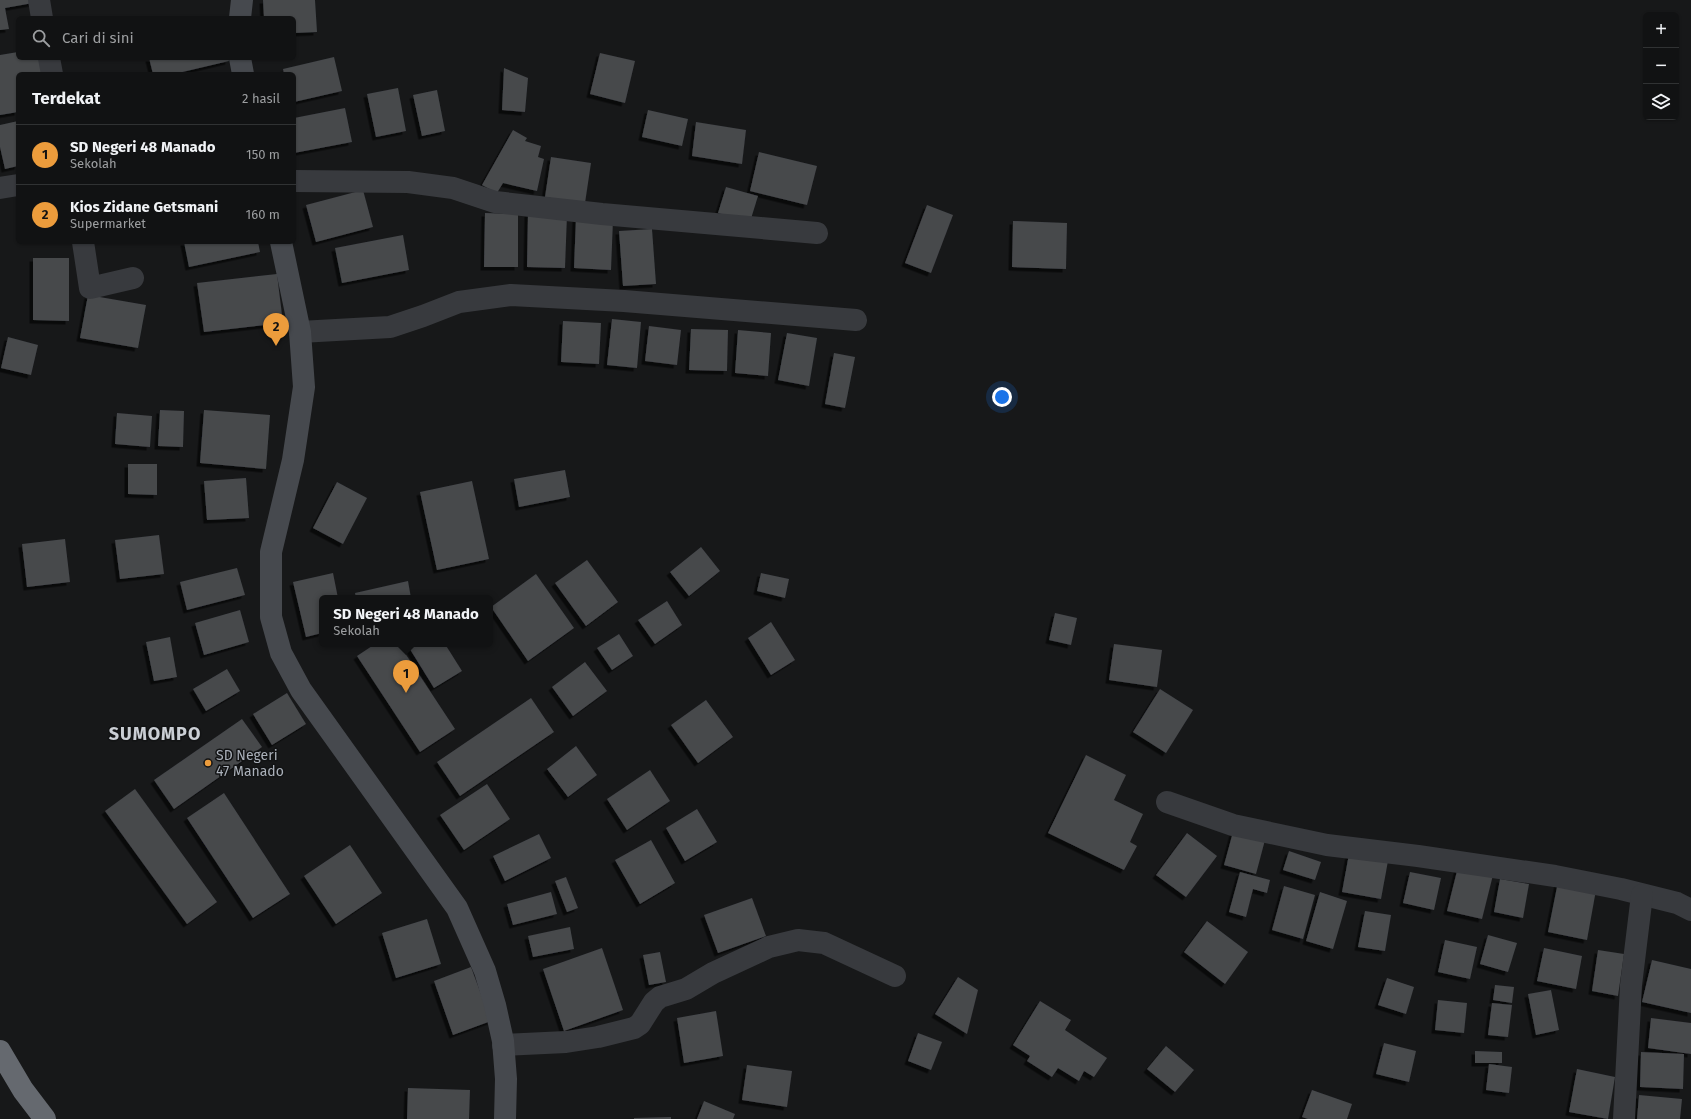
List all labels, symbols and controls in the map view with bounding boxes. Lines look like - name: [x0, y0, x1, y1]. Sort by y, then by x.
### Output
- map controls: [1643, 12, 1679, 120]
- button: +: [1643, 12, 1679, 48]
- search box: [16, 16, 296, 60]
- icon: search: [30, 27, 52, 49]
- text: Cari di sini: [62, 29, 134, 47]
- button: −: [1643, 48, 1679, 84]
- button: layers: [1643, 84, 1679, 120]
- text: Terdekat: [32, 88, 101, 109]
- text: 2 hasil: [242, 91, 280, 106]
- text: SD Negeri 48 Manado: [70, 138, 216, 156]
- text: 1: [42, 147, 48, 162]
- text: 150 m: [246, 147, 280, 162]
- text: Sekolah: [70, 156, 117, 171]
- text: Kios Zidane Getsmani: [70, 198, 218, 216]
- text: 2: [42, 207, 48, 222]
- text: 160 m: [246, 207, 280, 222]
- text: Supermarket: [70, 216, 146, 231]
- pin: 2: [263, 313, 289, 346]
- your location: [992, 387, 1012, 407]
- popup: [319, 595, 493, 647]
- text: SD Negeri 48 Manado: [333, 605, 479, 623]
- text: Sekolah: [333, 623, 380, 638]
- pin: 1: [393, 660, 419, 693]
- district label: SUMOMPO: [109, 723, 201, 745]
- place label: SD Negeri 47 Manado: [216, 747, 284, 780]
- marker: SD Negeri 47 Manado: [203, 758, 213, 768]

